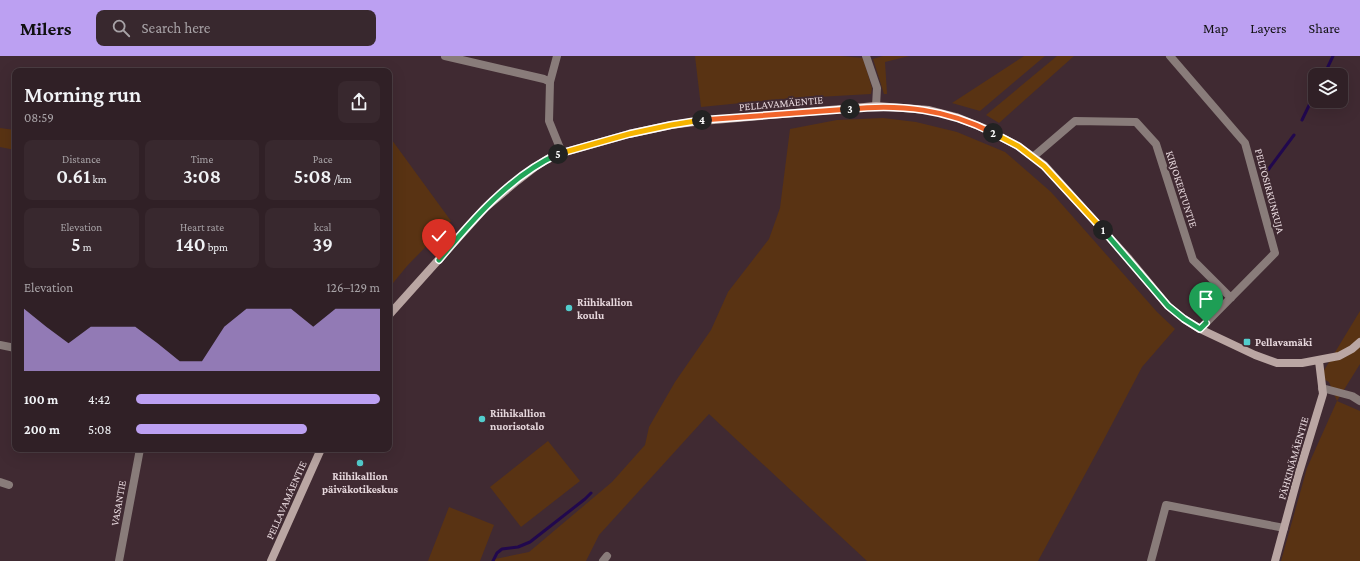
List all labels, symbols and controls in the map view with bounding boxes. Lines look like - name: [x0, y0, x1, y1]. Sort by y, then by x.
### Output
- search box: [96, 10, 376, 46]
- icon: search: [110, 17, 132, 39]
- text: Milers: [20, 18, 72, 39]
- text: Search here: [142, 20, 210, 36]
- text: Map: [1203, 20, 1228, 36]
- text: Layers: [1250, 20, 1287, 36]
- text: Share: [1309, 20, 1340, 36]
- map controls: [1308, 68, 1348, 108]
- button: layers: [1308, 68, 1348, 108]
- button: share: [338, 81, 380, 123]
- text: Morning run: [24, 82, 141, 107]
- street label: PELLAVAMÄENTIE: [738, 93, 824, 113]
- pin: 3: [840, 99, 860, 119]
- text: 3: [847, 103, 853, 115]
- text: 08:59: [24, 110, 54, 125]
- pin: 4: [692, 110, 712, 130]
- text: 4: [699, 114, 705, 126]
- pin: 2: [983, 123, 1003, 143]
- text: 2: [990, 127, 996, 139]
- pin: 5: [548, 144, 568, 164]
- street label: PELTOSIRKUNKUJA: [1252, 147, 1287, 236]
- text: 5: [555, 148, 561, 160]
- street label: KIRJOKERTUNTIE: [1163, 149, 1200, 229]
- text: Distance: [62, 153, 101, 165]
- text: Time: [191, 153, 213, 165]
- text: Pace: [313, 153, 333, 165]
- text: 0.61: [56, 165, 90, 187]
- text: 3:08: [183, 165, 221, 187]
- text: 5:08: [294, 165, 332, 187]
- text: km: [90, 173, 106, 185]
- text: /km: [332, 173, 352, 185]
- pin: [422, 219, 456, 260]
- pin: 1: [1093, 220, 1113, 240]
- text: Elevation: [61, 221, 102, 233]
- text: Heart rate: [180, 221, 224, 233]
- text: kcal: [314, 221, 332, 233]
- text: 1: [1101, 224, 1105, 236]
- icon: check: [428, 225, 450, 247]
- text: 5: [71, 233, 81, 255]
- text: 140: [176, 233, 206, 255]
- text: 39: [313, 233, 333, 255]
- text: m: [81, 241, 92, 253]
- text: bpm: [206, 241, 228, 253]
- text: Elevation: [24, 280, 73, 295]
- text: 126–129 m: [327, 280, 380, 295]
- pin: [1189, 282, 1223, 323]
- icon: arrive: [1195, 288, 1217, 310]
- place label: Riihikallion koulu: [577, 296, 633, 321]
- marker: Riihikallion koulu: [564, 303, 574, 313]
- place label: Pellavamäki: [1255, 336, 1313, 348]
- marker: Pellavamäki: [1242, 337, 1252, 347]
- text: 100 m: [24, 392, 58, 407]
- text: 4:42: [88, 392, 110, 407]
- place label: Riihikallion nuorisotalo: [490, 407, 546, 432]
- marker: Riihikallion nuorisotalo: [477, 414, 487, 424]
- street label: PÄHKINÄMÄENTIE: [1275, 415, 1311, 501]
- text: 200 m: [24, 422, 60, 437]
- text: 5:08: [88, 422, 111, 437]
- marker: Riihikallion päiväkotikeskus: [355, 458, 365, 468]
- street label: PELLAVAMÄENTIE: [263, 459, 309, 541]
- place label: Riihikallion päiväkotikeskus: [322, 470, 399, 495]
- street label: VASANTIE: [108, 479, 128, 527]

